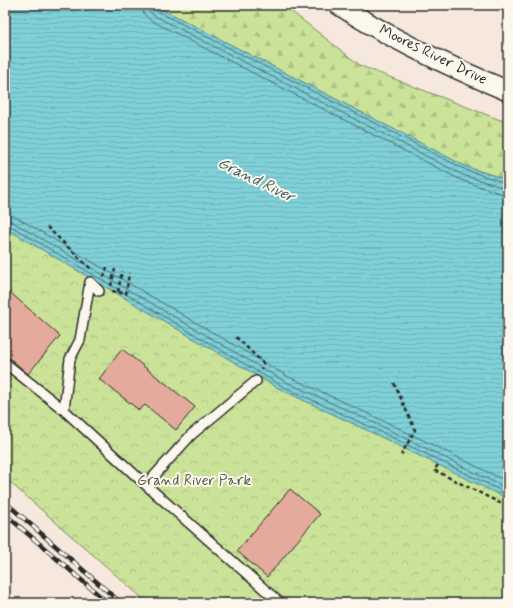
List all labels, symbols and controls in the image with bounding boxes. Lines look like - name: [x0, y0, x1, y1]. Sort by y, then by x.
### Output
- street label: Moores River Drive: [376, 20, 491, 90]
- water label: Grand River: [214, 152, 300, 209]
- park label: Grand River Park: [137, 471, 251, 491]

